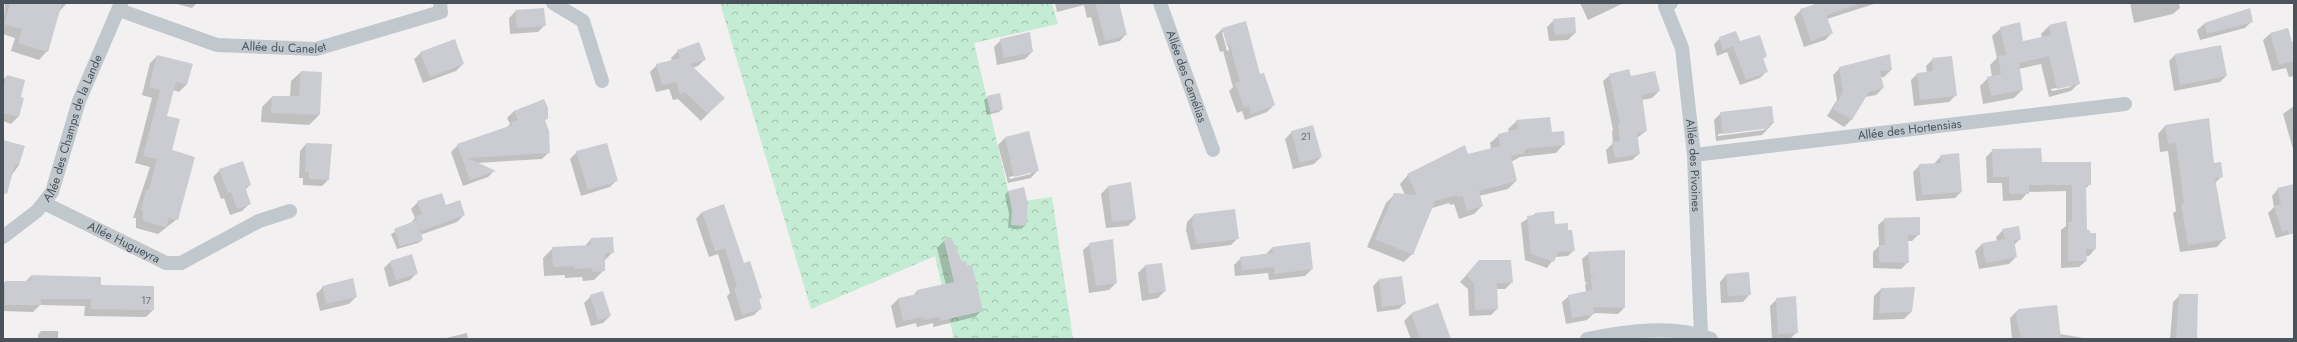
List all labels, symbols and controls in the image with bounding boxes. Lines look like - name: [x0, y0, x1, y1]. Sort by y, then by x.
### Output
- street label: Allée des Camélias: [1162, 28, 1211, 125]
- street label: Allée du Canelet: [241, 37, 328, 58]
- street label: Allée des Champs de la Lande: [38, 52, 107, 206]
- street label: Allée des Hortensias: [1857, 114, 1962, 145]
- street label: Allée des Pivoines: [1681, 118, 1705, 212]
- house number: 21: [1301, 129, 1311, 144]
- street label: Allée Hugueyra: [85, 217, 163, 268]
- house number: 17: [141, 293, 152, 308]

